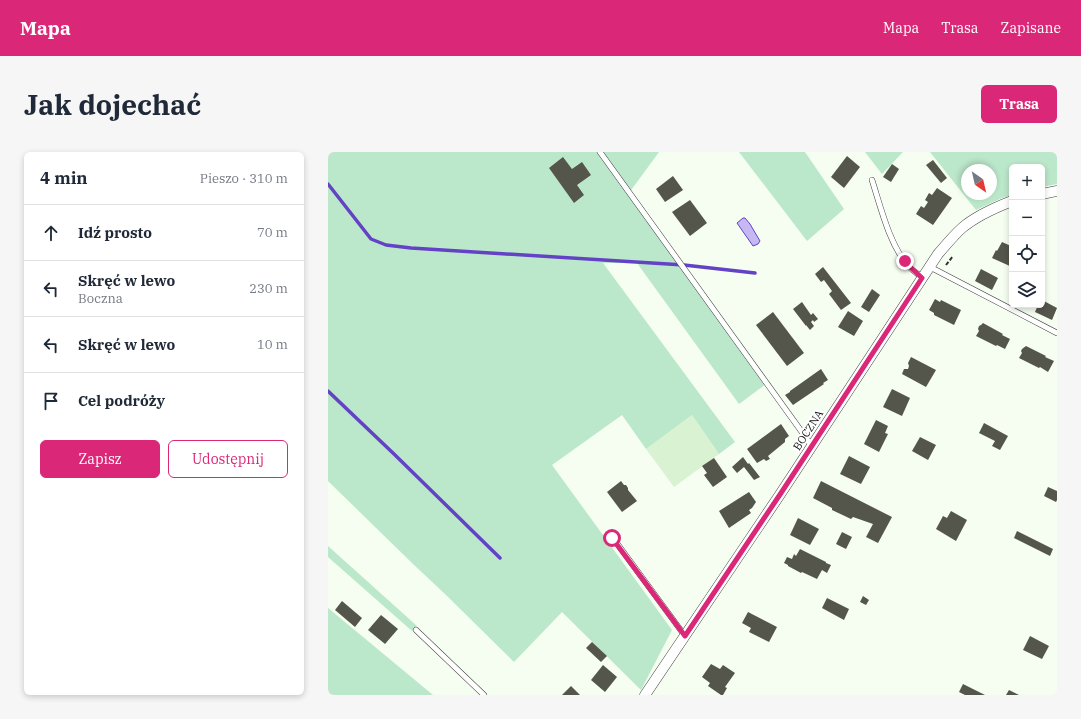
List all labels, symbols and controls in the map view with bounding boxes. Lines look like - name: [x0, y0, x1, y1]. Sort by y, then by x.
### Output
- text: Mapa: [20, 16, 71, 40]
- text: Mapa: [883, 19, 919, 37]
- text: Trasa: [941, 19, 979, 37]
- text: Zapisane: [1001, 19, 1061, 37]
- button: Trasa: [981, 85, 1057, 123]
- text: Jak dojechać: [24, 86, 201, 123]
- north arrow: [961, 164, 997, 200]
- map controls: [1009, 164, 1045, 308]
- button: +: [1009, 164, 1045, 200]
- text: 4 min: [40, 167, 88, 189]
- text: Pieszo · 310 m: [200, 170, 288, 187]
- button: −: [1009, 200, 1045, 236]
- icon: ahead: [40, 222, 62, 244]
- text: Idź prosto: [78, 223, 152, 242]
- text: 70 m: [257, 224, 288, 241]
- button: locate: [1009, 236, 1045, 272]
- route end: [896, 252, 914, 270]
- text: Skręć w lewo: [78, 271, 175, 290]
- button: layers: [1009, 272, 1045, 308]
- icon: left: [40, 278, 62, 300]
- text: 230 m: [249, 280, 288, 297]
- text: Boczna: [78, 290, 123, 307]
- icon: left: [40, 334, 62, 356]
- text: Skręć w lewo: [78, 335, 175, 354]
- text: 10 m: [257, 336, 288, 353]
- icon: arrive: [40, 390, 62, 412]
- text: Cel podróży: [78, 391, 165, 410]
- street label: BOCZNA: [790, 407, 826, 453]
- button: Zapisz: [40, 440, 160, 478]
- button: Udostępnij: [168, 440, 288, 478]
- route start: [603, 529, 621, 547]

